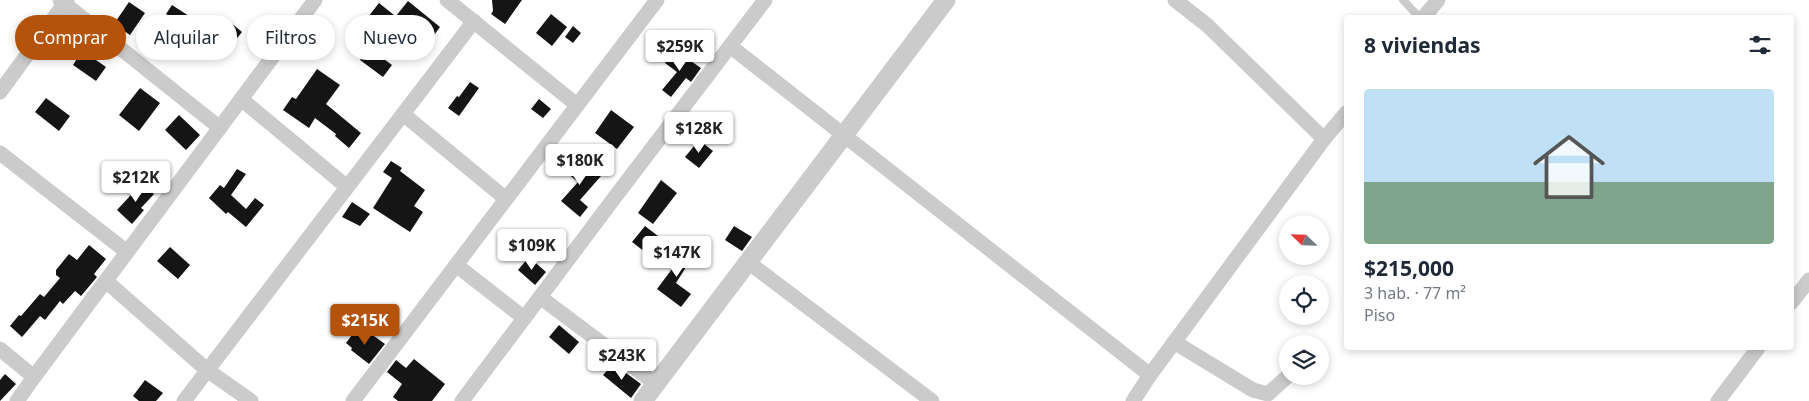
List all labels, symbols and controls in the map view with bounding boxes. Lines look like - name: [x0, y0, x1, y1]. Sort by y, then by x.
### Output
- chip: Comprar: [15, 15, 126, 60]
- chip: Alquilar: [136, 15, 237, 60]
- chip: Filtros: [247, 15, 335, 60]
- chip: Nuevo: [345, 15, 435, 60]
- pin: $259K: [645, 30, 715, 72]
- text: 8 viviendas: [1364, 31, 1481, 59]
- icon: filters: [1746, 31, 1774, 59]
- text: $259K: [656, 35, 704, 57]
- pin: $128K: [664, 112, 734, 154]
- text: $128K: [675, 117, 723, 139]
- icon: home: [1524, 122, 1614, 212]
- pin: $180K: [545, 144, 615, 186]
- text: $180K: [556, 149, 604, 171]
- pin: $212K: [101, 160, 171, 203]
- text: $212K: [112, 166, 160, 188]
- north arrow: [1279, 215, 1329, 265]
- map controls: [1279, 215, 1329, 385]
- pin: $109K: [497, 228, 567, 271]
- text: $109K: [508, 234, 556, 256]
- pin: $147K: [642, 236, 712, 278]
- text: $147K: [653, 241, 701, 263]
- text: $215,000: [1364, 254, 1454, 282]
- button: locate: [1279, 275, 1329, 325]
- text: 3 hab. · 77 m²: [1364, 282, 1466, 304]
- pin: $215K: [330, 304, 400, 346]
- text: Piso: [1364, 304, 1395, 326]
- text: $215K: [341, 309, 389, 331]
- button: layers: [1279, 335, 1329, 385]
- pin: $243K: [587, 338, 657, 381]
- text: $243K: [598, 344, 646, 366]

